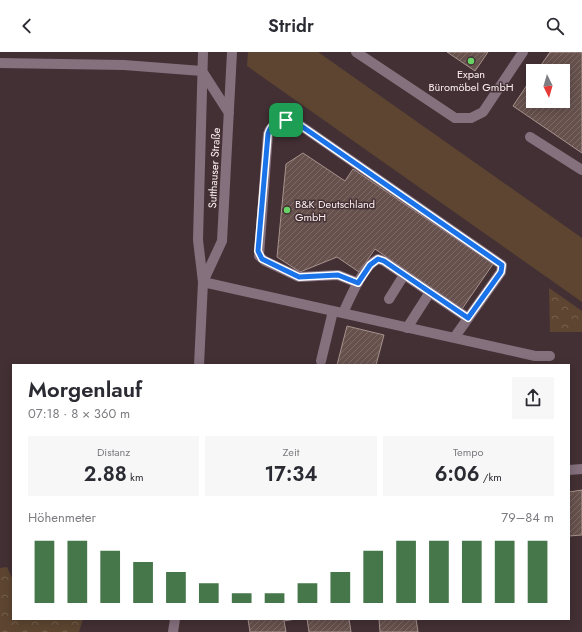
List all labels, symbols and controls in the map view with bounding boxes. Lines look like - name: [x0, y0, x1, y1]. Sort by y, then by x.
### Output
- text: Stridr: [268, 13, 314, 39]
- icon: back: [16, 15, 38, 37]
- icon: search: [544, 15, 566, 37]
- marker: Expan Büromöbel GmbH: [466, 56, 476, 66]
- north arrow: [526, 64, 570, 108]
- map controls: [526, 64, 570, 108]
- place label: Expan Büromöbel GmbH: [428, 66, 514, 95]
- pin: [269, 103, 303, 137]
- icon: arrive: [275, 109, 297, 131]
- street label: Sutthauser Straße: [204, 127, 224, 209]
- place label: B&K Deutschland GmbH: [295, 196, 375, 225]
- marker: B&K Deutschland GmbH: [282, 205, 292, 215]
- text: Morgenlauf: [28, 373, 142, 405]
- button: share: [512, 377, 554, 419]
- text: 07:18 · 8 × 360 m: [28, 404, 130, 423]
- text: Distanz: [97, 444, 130, 460]
- text: Zeit: [283, 444, 299, 460]
- text: Tempo: [453, 444, 484, 460]
- text: 2.88: [84, 460, 127, 489]
- text: 17:34: [265, 460, 317, 489]
- text: 6:06: [435, 460, 480, 489]
- text: km: [127, 469, 144, 485]
- text: /km: [480, 469, 502, 485]
- text: Höhenmeter: [28, 508, 96, 527]
- text: 79–84 m: [501, 508, 554, 527]

